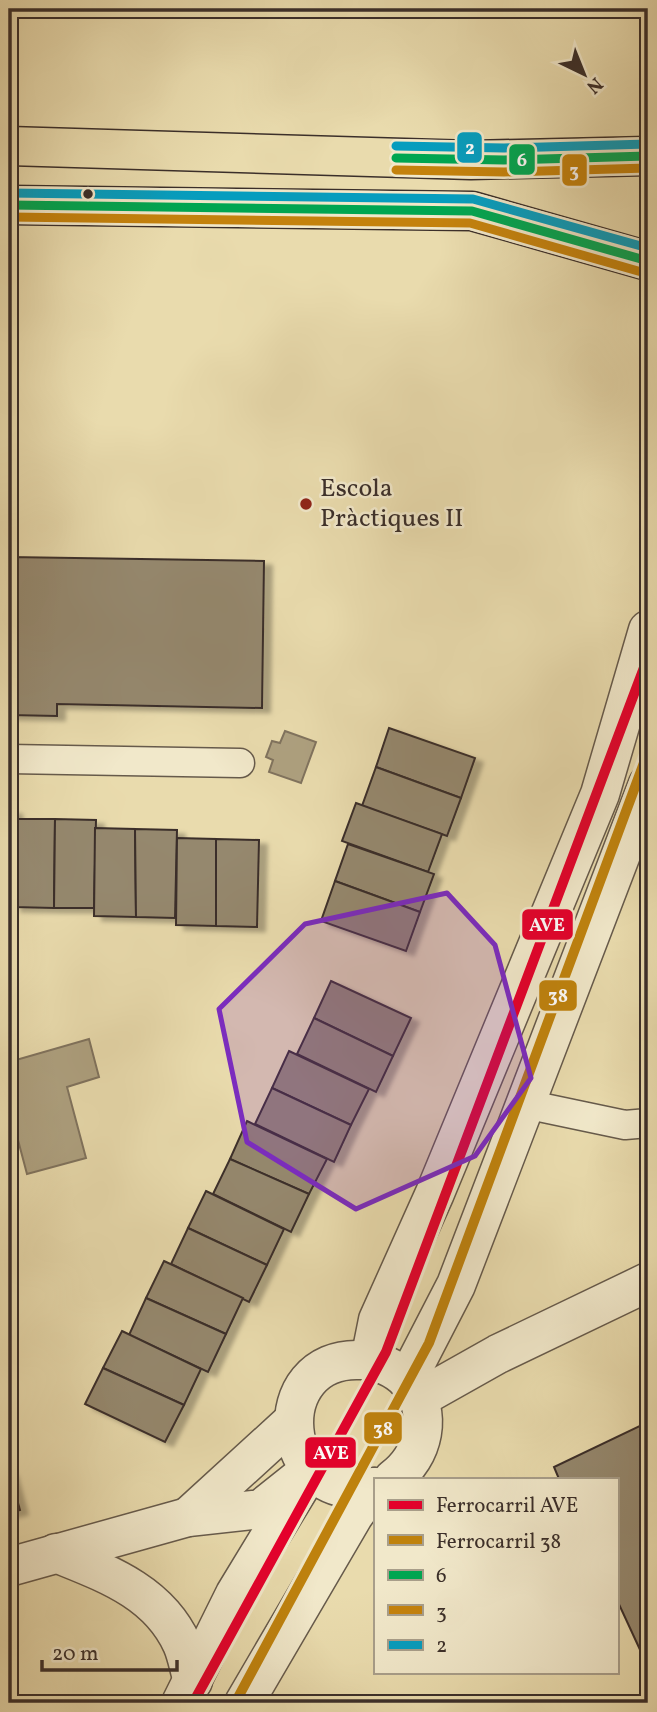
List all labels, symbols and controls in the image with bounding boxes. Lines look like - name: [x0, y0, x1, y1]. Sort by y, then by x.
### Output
- north arrow: [548, 38, 618, 108]
- text: N: [580, 71, 608, 99]
- line badge: 2: [456, 131, 483, 164]
- text: 2: [465, 136, 475, 162]
- line badge: 6: [508, 143, 536, 176]
- text: 6: [517, 148, 527, 174]
- line badge: 3: [561, 153, 588, 187]
- text: 3: [569, 159, 579, 185]
- unlabelled marker: [81, 187, 95, 201]
- place label: Escola Pràctiques II: [320, 471, 463, 537]
- marker: Escola Pràctiques II: [298, 496, 314, 512]
- line badge: AVE: [521, 908, 574, 941]
- text: AVE: [529, 913, 565, 939]
- line badge: 38: [538, 979, 578, 1012]
- text: 38: [548, 984, 568, 1010]
- line badge: 38: [363, 1411, 403, 1445]
- text: 38: [373, 1417, 393, 1443]
- line badge: AVE: [304, 1436, 357, 1469]
- text: AVE: [313, 1441, 349, 1467]
- legend: [374, 1478, 618, 1674]
- text: Ferrocarril AVE: [436, 1492, 578, 1521]
- text: Ferrocarril 38: [436, 1528, 561, 1557]
- text: 6: [436, 1562, 447, 1591]
- text: 3: [436, 1598, 447, 1627]
- scale bar: [42, 1628, 177, 1672]
- text: 2: [436, 1632, 447, 1661]
- text: 20 m: [52, 1640, 98, 1669]

